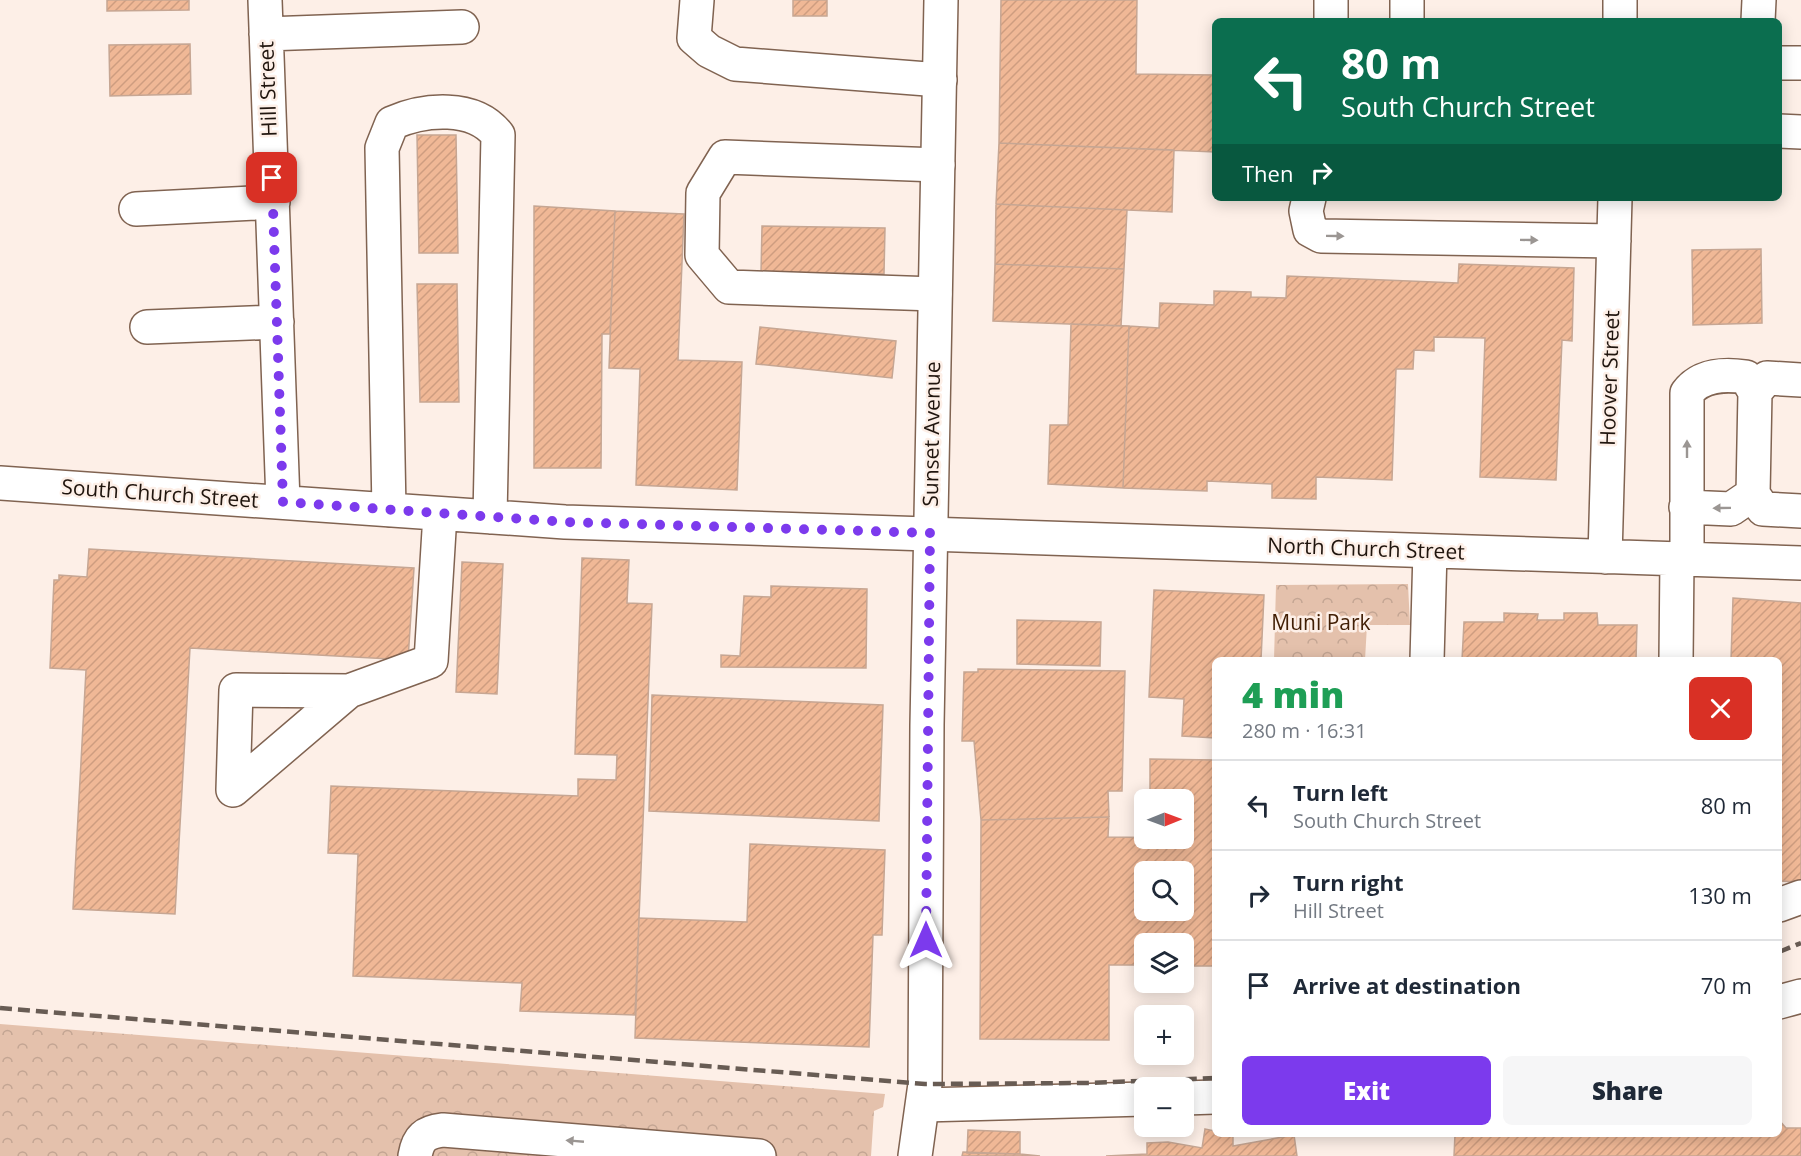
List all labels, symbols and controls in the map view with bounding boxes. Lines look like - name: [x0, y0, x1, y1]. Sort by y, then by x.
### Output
- text: 80 m: [1341, 34, 1441, 91]
- street label: Hill Street: [251, 41, 283, 137]
- icon: left: [1242, 42, 1320, 120]
- text: South Church Street: [1341, 88, 1595, 125]
- pin: [246, 152, 297, 203]
- icon: right: [1305, 156, 1338, 189]
- text: Then: [1242, 158, 1293, 188]
- icon: arrive: [255, 161, 288, 194]
- one-way arrow: [1325, 231, 1344, 241]
- one-way arrow: [1520, 235, 1539, 245]
- street label: Hoover Street: [1593, 310, 1625, 446]
- street label: Sunset Avenue: [916, 361, 946, 507]
- one-way arrow: [1682, 439, 1692, 458]
- street label: South Church Street: [61, 472, 260, 514]
- one-way arrow: [1712, 503, 1731, 513]
- street label: North Church Street: [1267, 531, 1465, 565]
- park label: Muni Park: [1271, 608, 1371, 636]
- text: 4 min: [1242, 670, 1344, 719]
- button: close: [1689, 677, 1752, 740]
- text: 280 m · 16:31: [1242, 717, 1367, 744]
- text: Turn left: [1293, 777, 1388, 807]
- north arrow: [1134, 789, 1194, 849]
- map controls: [1134, 789, 1194, 1137]
- icon: left: [1242, 789, 1275, 822]
- text: 80 m: [1701, 790, 1752, 820]
- text: South Church Street: [1293, 807, 1481, 834]
- button: search: [1134, 861, 1194, 921]
- text: Turn right: [1293, 867, 1404, 897]
- icon: right: [1242, 879, 1275, 912]
- text: 130 m: [1688, 880, 1752, 910]
- text: Hill Street: [1293, 897, 1384, 924]
- position arrow: [894, 908, 958, 972]
- button: layers: [1134, 933, 1194, 993]
- icon: arrive: [1242, 969, 1275, 1002]
- text: Arrive at destination: [1293, 970, 1521, 1000]
- text: 70 m: [1701, 970, 1752, 1000]
- button: +: [1134, 1005, 1194, 1065]
- button: Exit: [1242, 1056, 1491, 1125]
- button: Share: [1503, 1056, 1752, 1125]
- button: −: [1134, 1077, 1194, 1137]
- one-way arrow: [566, 1136, 585, 1146]

